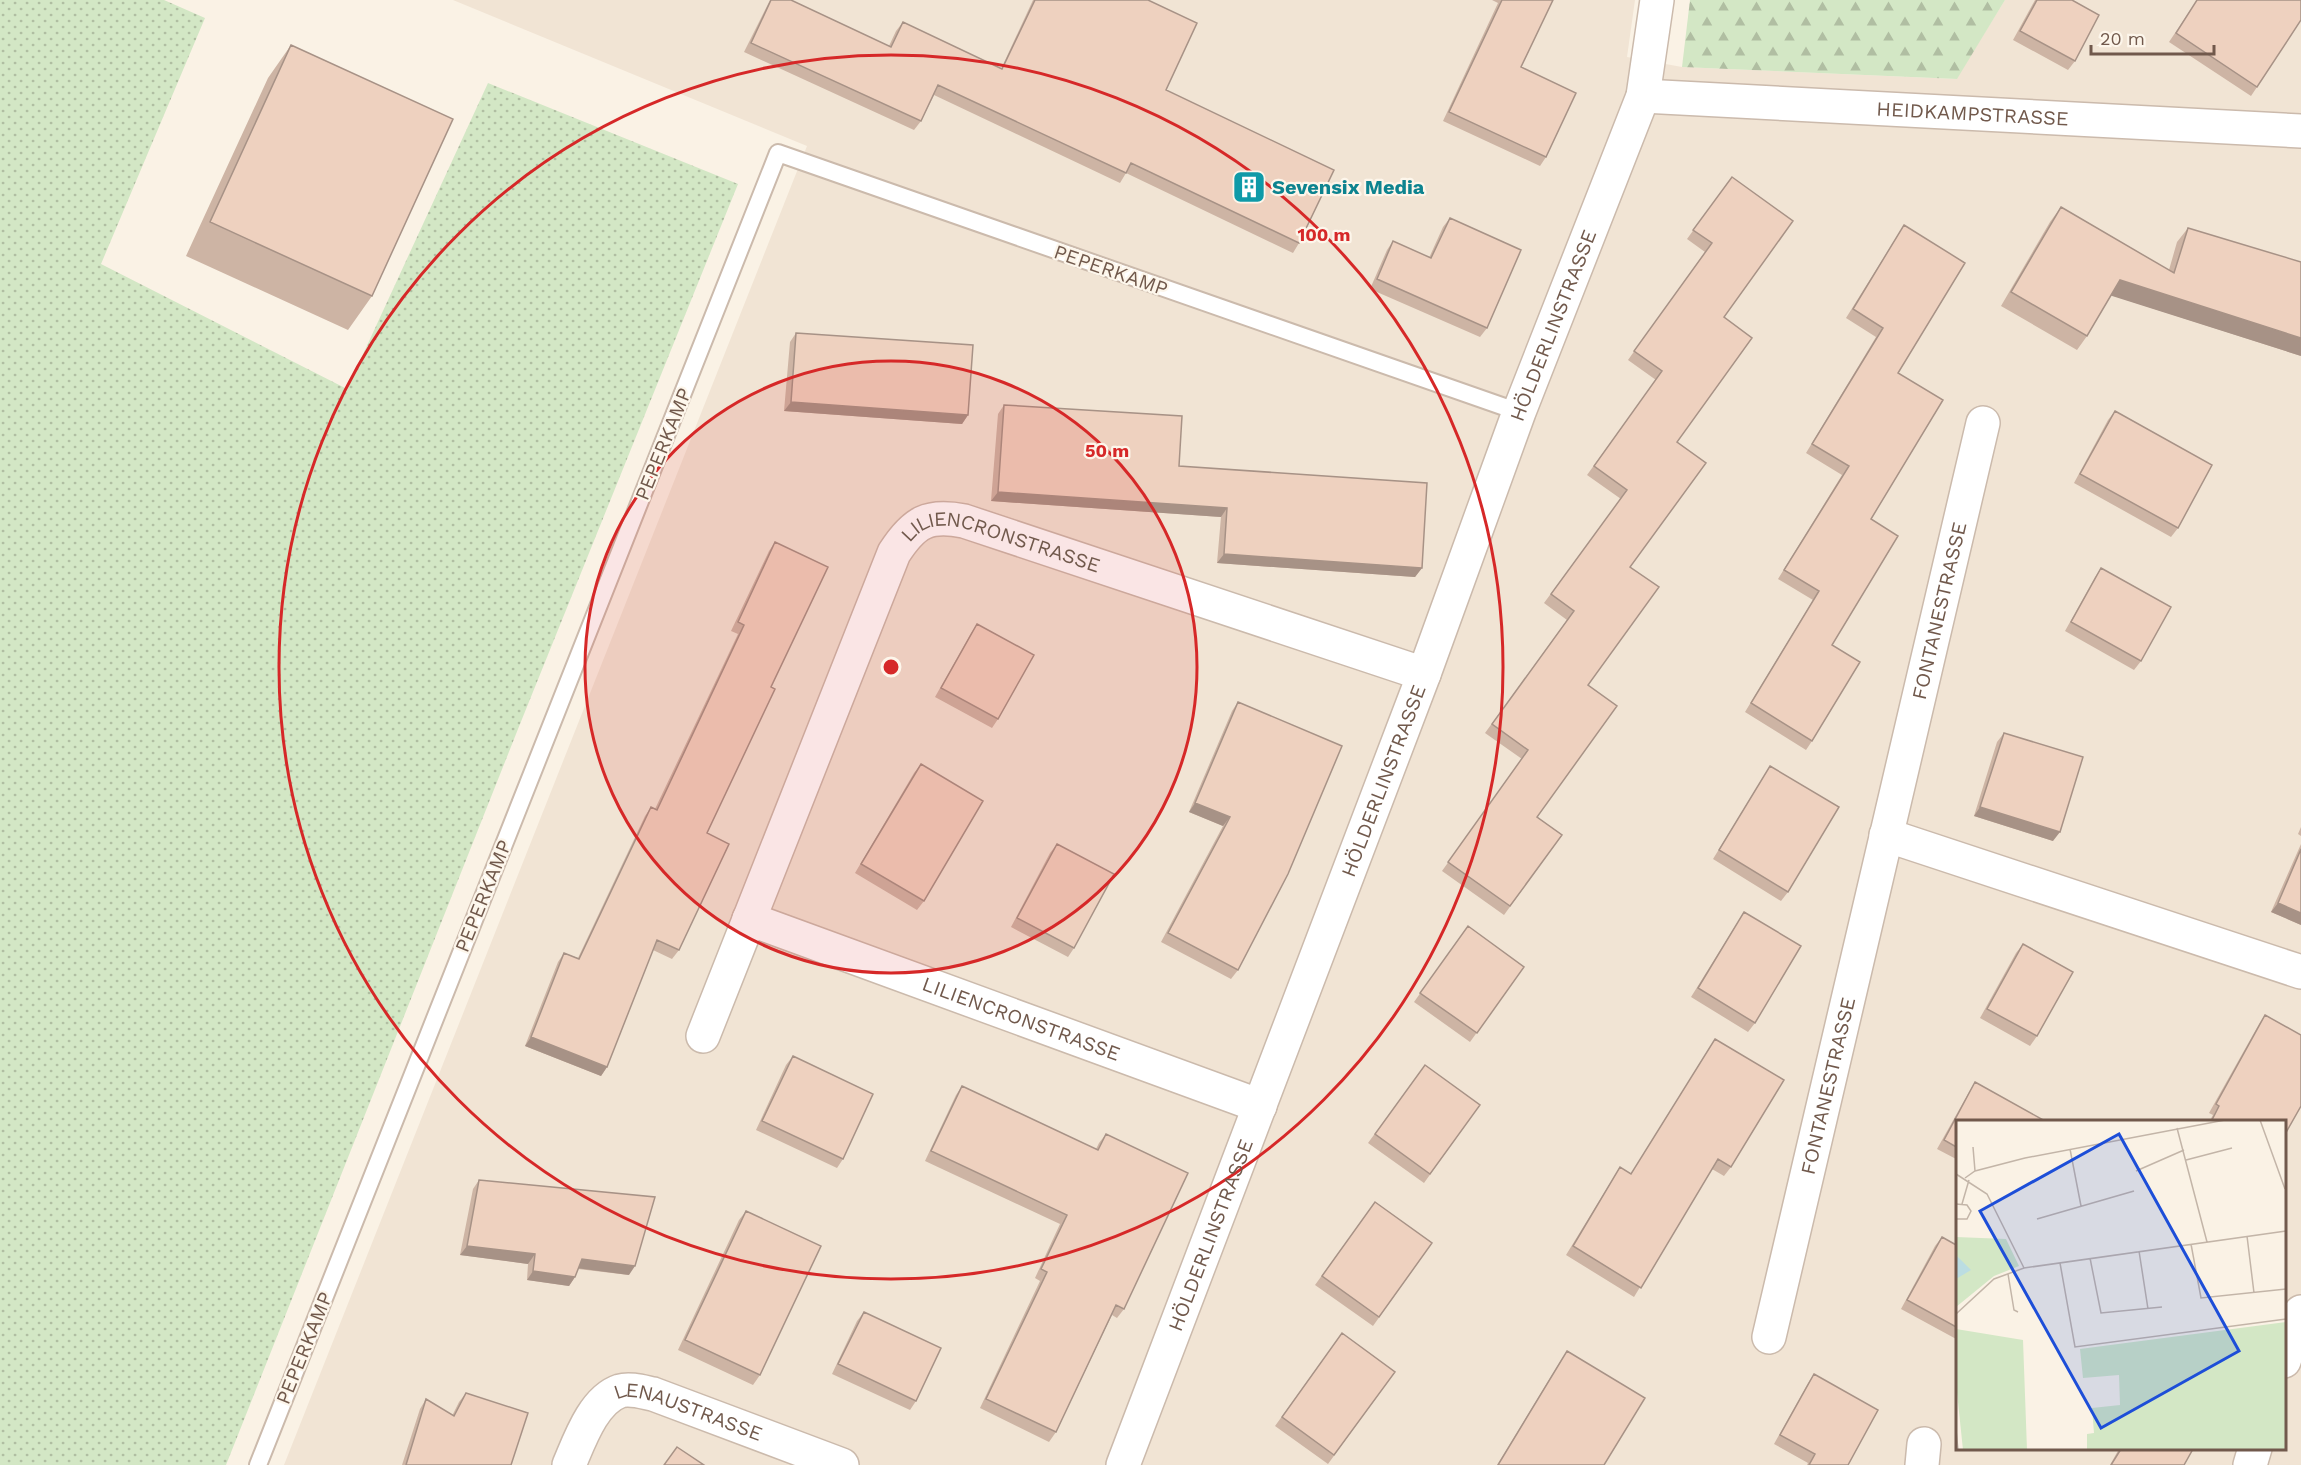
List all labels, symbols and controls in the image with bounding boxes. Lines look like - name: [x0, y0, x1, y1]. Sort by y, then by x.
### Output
- scale bar: [2091, 18, 2214, 56]
- text: 20 m: [2100, 28, 2145, 49]
- street label: HEIDKAMPSTRASSE: [1876, 96, 2069, 131]
- building icon: Sevensix Media: [1231, 169, 1267, 205]
- place label: Sevensix Media: [1272, 175, 1425, 199]
- text: 100 m: [1297, 224, 1351, 245]
- street label: HÖLDERLINSTRASSE: [1505, 226, 1601, 424]
- street label: PEPERKAMP: [1051, 239, 1171, 301]
- street label: PEPERKAMP: [630, 384, 696, 504]
- text: 50 m: [1085, 440, 1129, 461]
- street label: LILIENCRONSTRASSE: [896, 506, 1103, 578]
- street label: FONTANESTRASSE: [1907, 519, 1971, 702]
- centre of rings: [881, 657, 901, 677]
- street label: HÖLDERLINSTRASSE: [1336, 681, 1431, 880]
- street label: PEPERKAMP: [450, 836, 516, 956]
- street label: LILIENCRONSTRASSE: [919, 971, 1124, 1066]
- street label: FONTANESTRASSE: [1795, 995, 1860, 1177]
- inset map: [1956, 1120, 2286, 1450]
- street label: HÖLDERLINSTRASSE: [1163, 1136, 1258, 1335]
- street label: PEPERKAMP: [271, 1288, 337, 1408]
- street label: LENAUSTRASSE: [610, 1378, 766, 1446]

